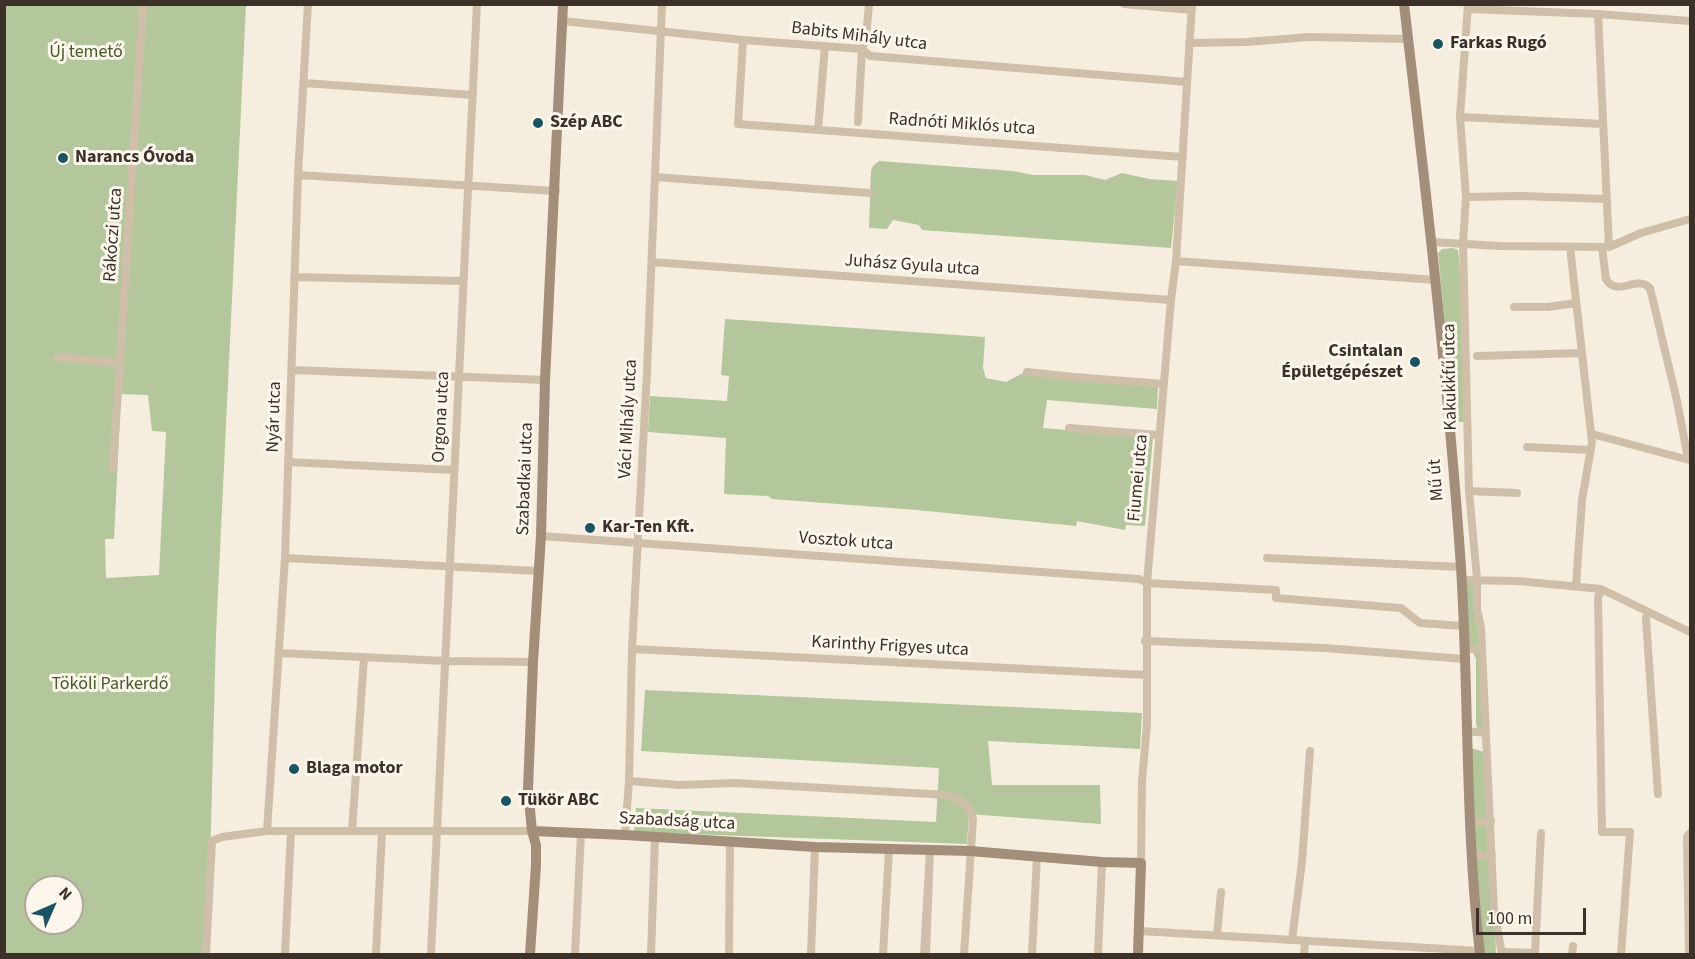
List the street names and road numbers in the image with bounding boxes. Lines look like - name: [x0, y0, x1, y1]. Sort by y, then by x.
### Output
- street label: Babits Mihály utca: [790, 18, 928, 56]
- street label: Radnóti Miklós utca: [888, 109, 1036, 141]
- street label: Rákóczi utca: [100, 187, 128, 283]
- street label: Juhász Gyula utca: [844, 251, 980, 281]
- street label: Kakukkfű utca: [1439, 323, 1463, 431]
- street label: Váci Mihály utca: [615, 359, 643, 479]
- street label: Orgona utca: [429, 371, 455, 463]
- street label: Nyár utca: [263, 381, 287, 453]
- street label: Szabadkai utca: [513, 422, 539, 536]
- street label: Fiumei utca: [1124, 433, 1154, 523]
- street label: Mű út: [1425, 458, 1449, 502]
- street label: Vosztok utca: [798, 528, 894, 556]
- street label: Karinthy Frigyes utca: [811, 632, 969, 662]
- street label: Szabadság utca: [618, 808, 736, 836]

